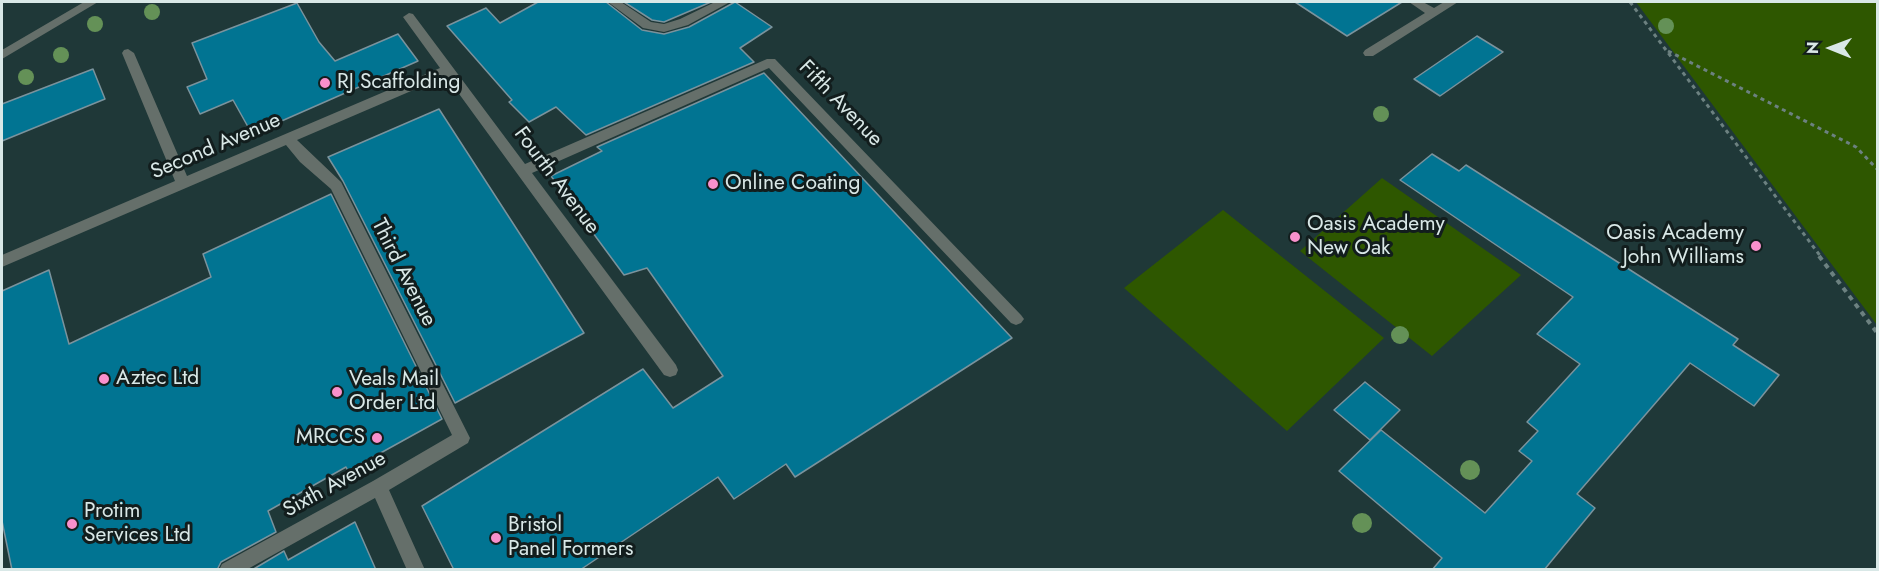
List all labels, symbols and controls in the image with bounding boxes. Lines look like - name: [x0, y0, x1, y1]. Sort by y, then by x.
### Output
- north arrow: [1801, 18, 1861, 78]
- text: N: [1801, 41, 1824, 54]
- street label: Fifth Avenue: [793, 56, 887, 152]
- place label: RJ Scaffolding: [337, 70, 460, 96]
- marker: RJ Scaffolding: [318, 76, 332, 90]
- street label: Second Avenue: [147, 108, 285, 186]
- street label: Fourth Avenue: [508, 123, 604, 239]
- place label: Online Coating: [725, 171, 860, 197]
- marker: Online Coating: [706, 177, 720, 191]
- place label: Oasis Academy New Oak: [1307, 212, 1445, 262]
- street label: Third Avenue: [365, 215, 441, 331]
- place label: Oasis Academy John Williams: [1606, 221, 1744, 271]
- marker: Oasis Academy New Oak: [1288, 230, 1302, 244]
- marker: Oasis Academy John Williams: [1749, 239, 1763, 253]
- place label: Aztec Ltd: [116, 366, 199, 392]
- place label: Veals Mail Order Ltd: [349, 367, 439, 417]
- marker: Aztec Ltd: [97, 372, 111, 386]
- marker: Veals Mail Order Ltd: [330, 385, 344, 399]
- place label: MRCCS: [296, 425, 365, 451]
- marker: MRCCS: [370, 431, 384, 445]
- street label: Sixth Avenue: [279, 446, 391, 524]
- place label: Protim Services Ltd: [84, 499, 191, 549]
- place label: Bristol Panel Formers: [508, 513, 633, 563]
- marker: Protim Services Ltd: [65, 517, 79, 531]
- marker: Bristol Panel Formers: [489, 531, 503, 545]

